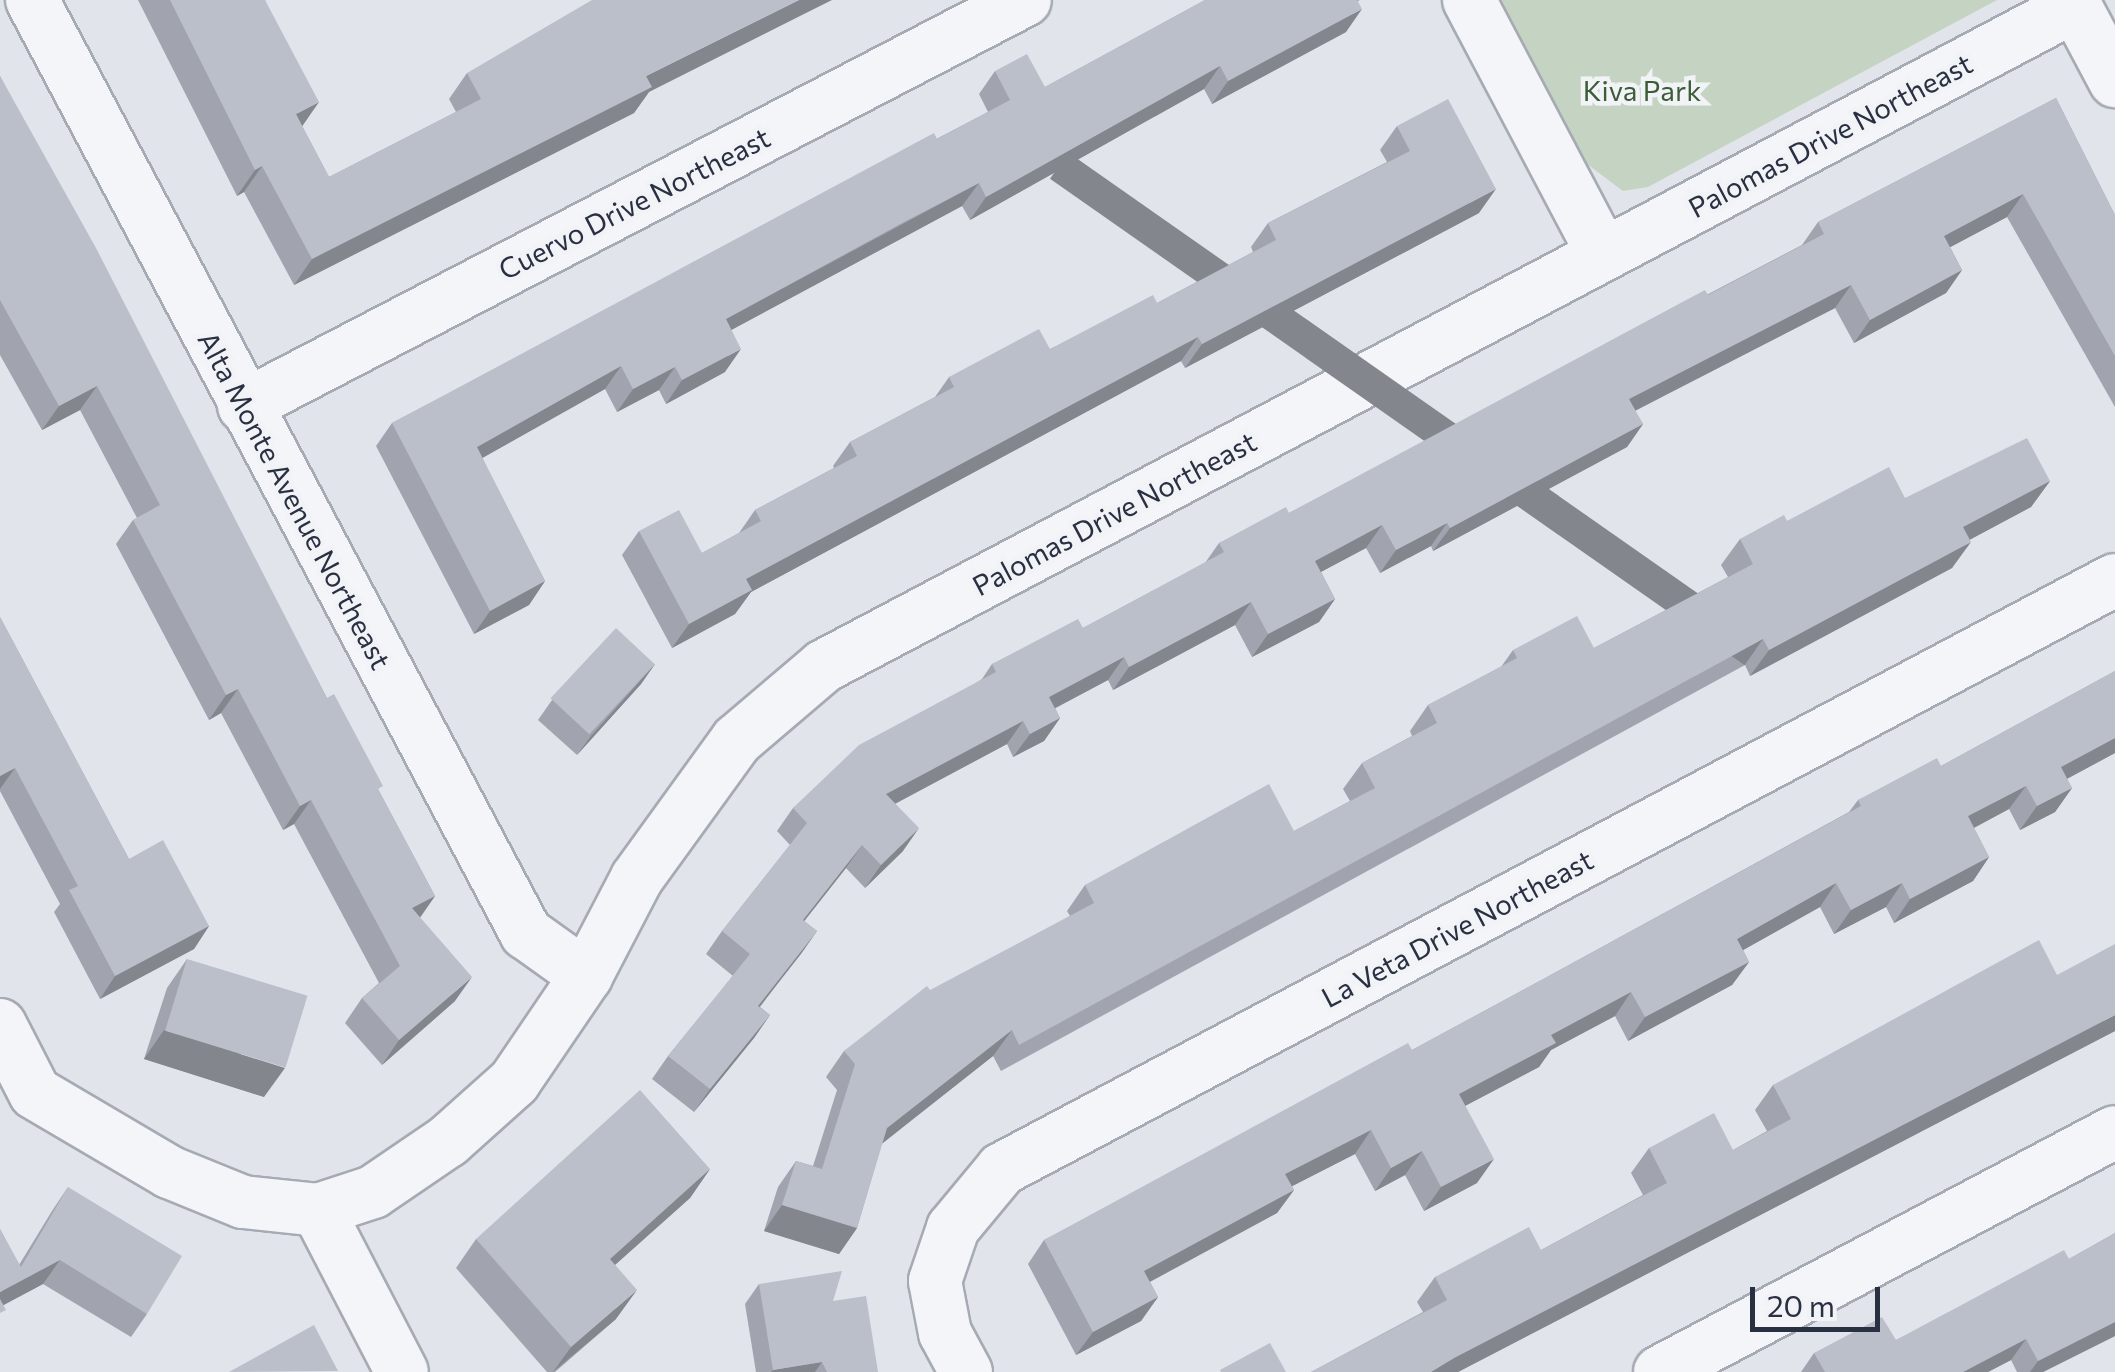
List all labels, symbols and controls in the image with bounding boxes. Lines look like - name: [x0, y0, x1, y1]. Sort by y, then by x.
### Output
- street label: Palomas Drive Northeast: [1682, 46, 1978, 224]
- park label: Kiva Park: [1583, 73, 1701, 107]
- street label: Cuervo Drive Northeast: [493, 120, 775, 286]
- street label: Alta Monte Avenue Northeast: [192, 325, 398, 675]
- street label: Palomas Drive Northeast: [966, 424, 1262, 602]
- street label: La Veta Drive Northeast: [1316, 842, 1598, 1014]
- scale bar: [1755, 1267, 1885, 1329]
- text: 20 m: [1767, 1286, 1835, 1323]

